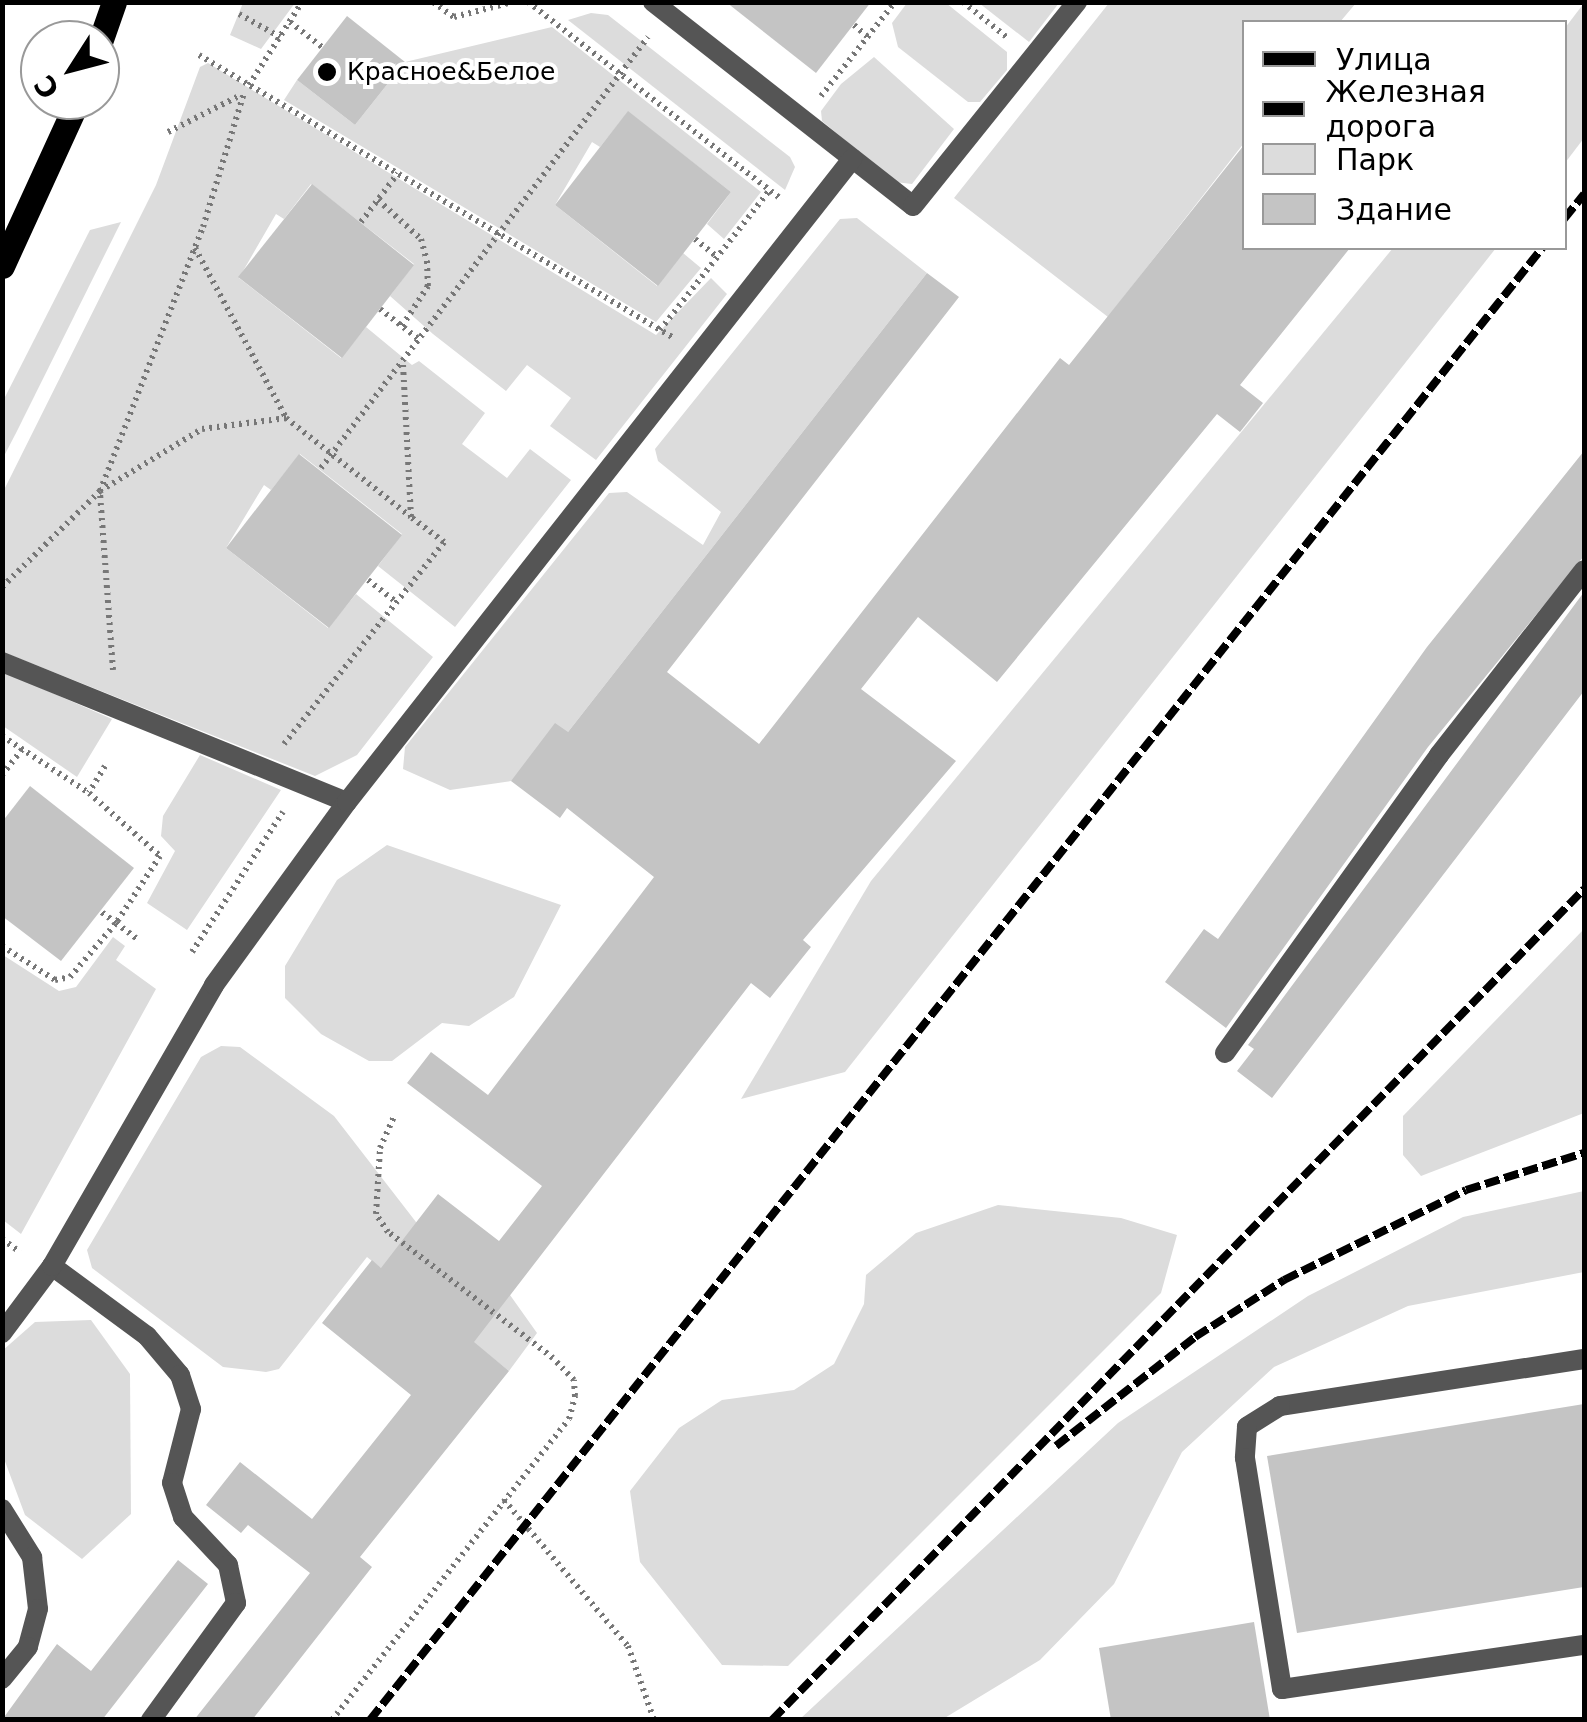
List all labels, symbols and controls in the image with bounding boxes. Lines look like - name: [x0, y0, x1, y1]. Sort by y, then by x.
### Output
- north arrow: [20, 20, 120, 120]
- legend: [1242, 20, 1567, 250]
- text: Улица: [1336, 42, 1432, 77]
- place label: Красное&Белое: [347, 57, 555, 87]
- marker: Красное&Белое: [316, 61, 338, 83]
- text: С: [28, 69, 66, 105]
- text: Железная дорога: [1325, 74, 1486, 144]
- text: Парк: [1336, 142, 1414, 177]
- text: Здание: [1336, 192, 1452, 227]

